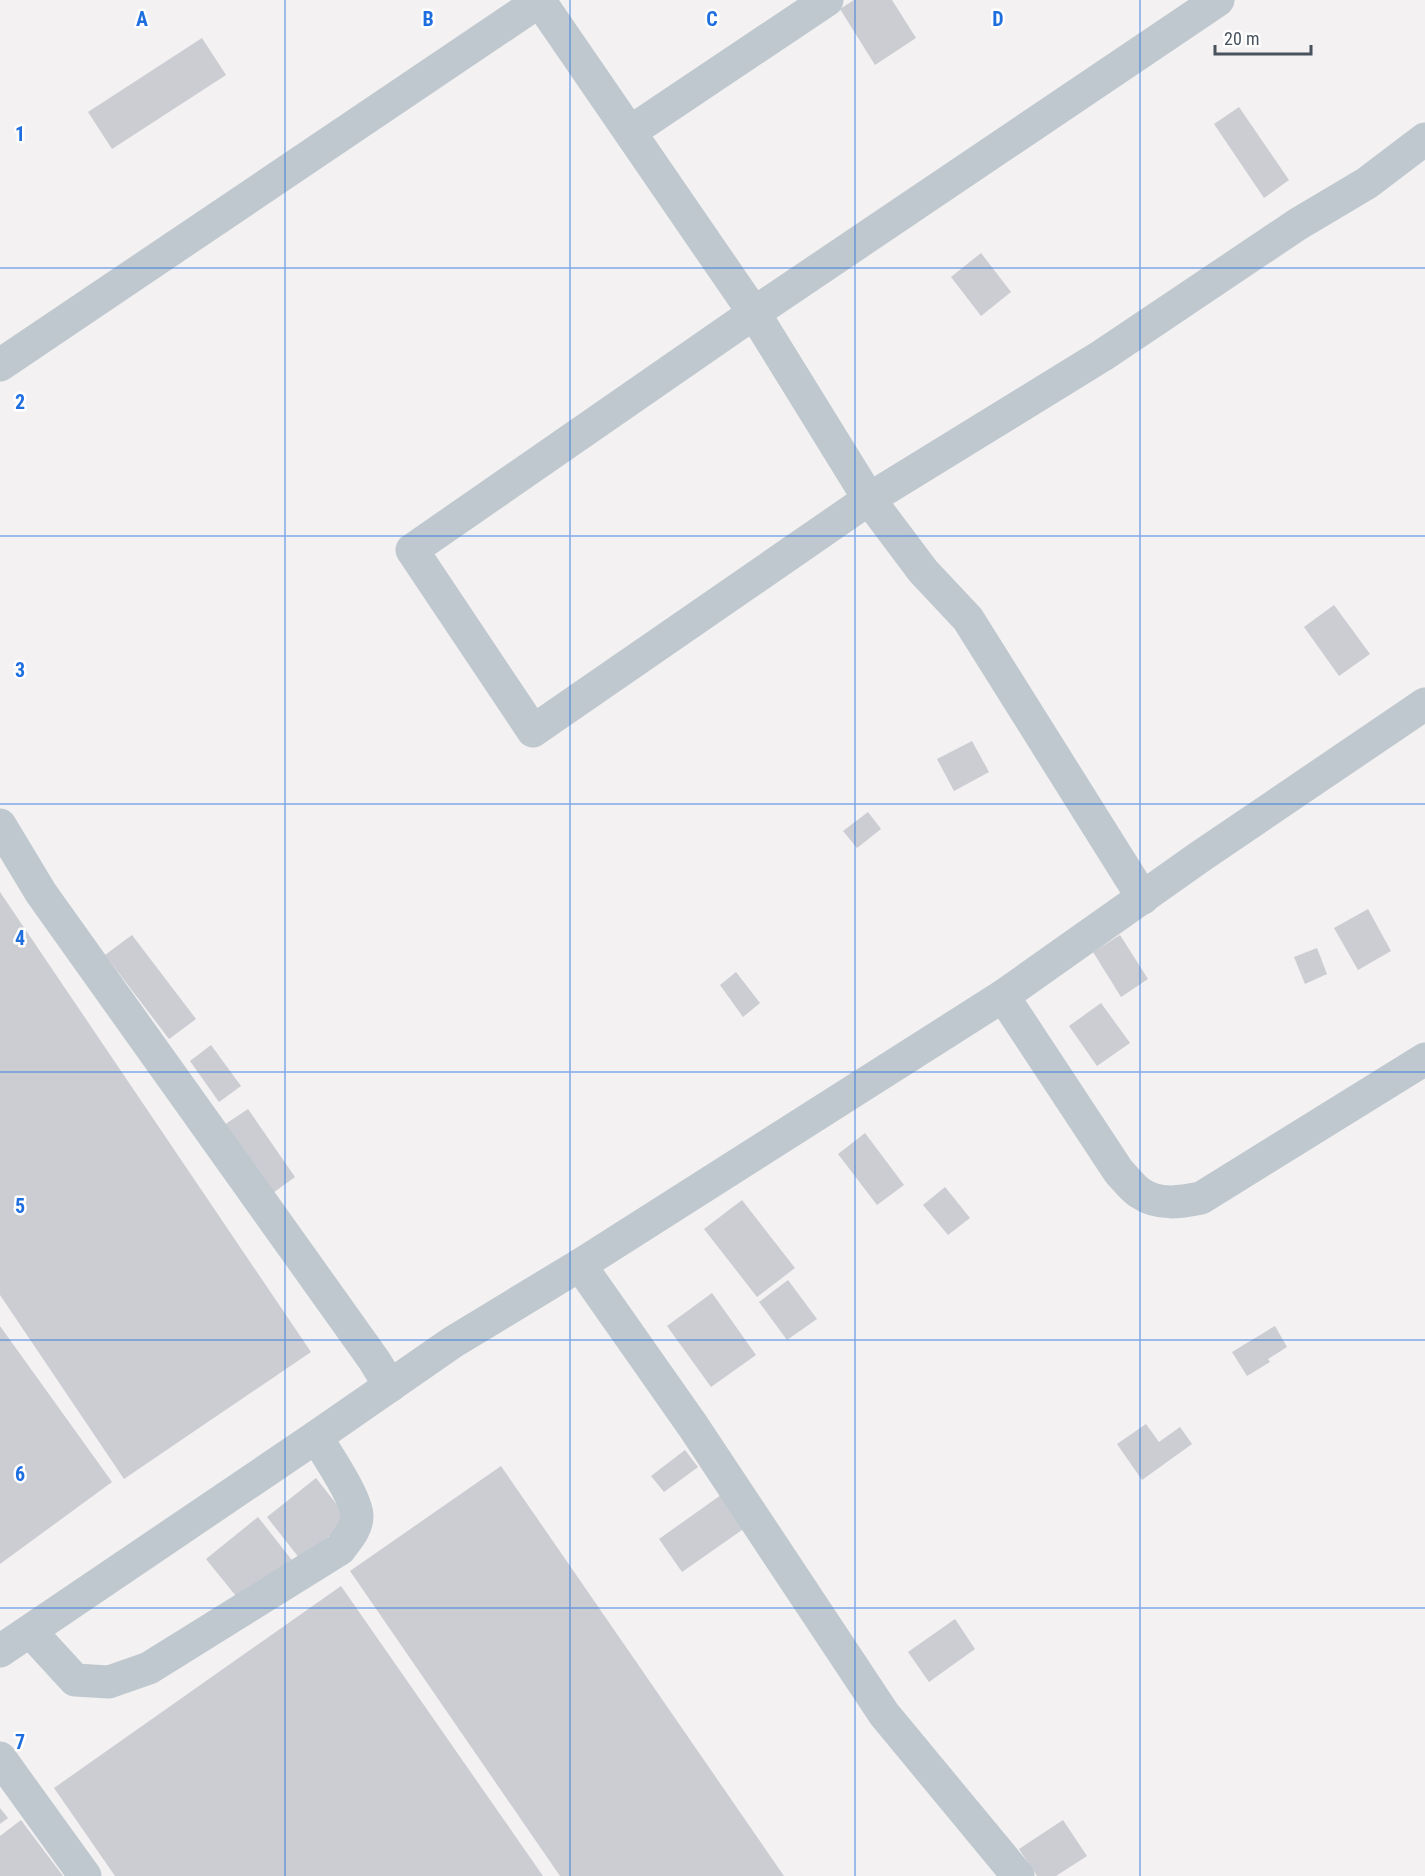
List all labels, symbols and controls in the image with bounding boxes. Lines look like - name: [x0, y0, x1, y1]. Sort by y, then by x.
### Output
- text: A: [136, 7, 148, 31]
- text: B: [422, 7, 434, 31]
- text: C: [706, 7, 718, 31]
- text: D: [992, 7, 1004, 31]
- scale bar: [1215, 18, 1311, 56]
- text: 20 m: [1224, 28, 1259, 49]
- text: 1: [15, 122, 25, 146]
- text: 2: [15, 390, 25, 414]
- text: 3: [15, 658, 25, 682]
- text: 4: [15, 926, 25, 950]
- text: 5: [15, 1194, 25, 1218]
- text: 6: [15, 1462, 25, 1486]
- text: 7: [15, 1730, 25, 1754]

